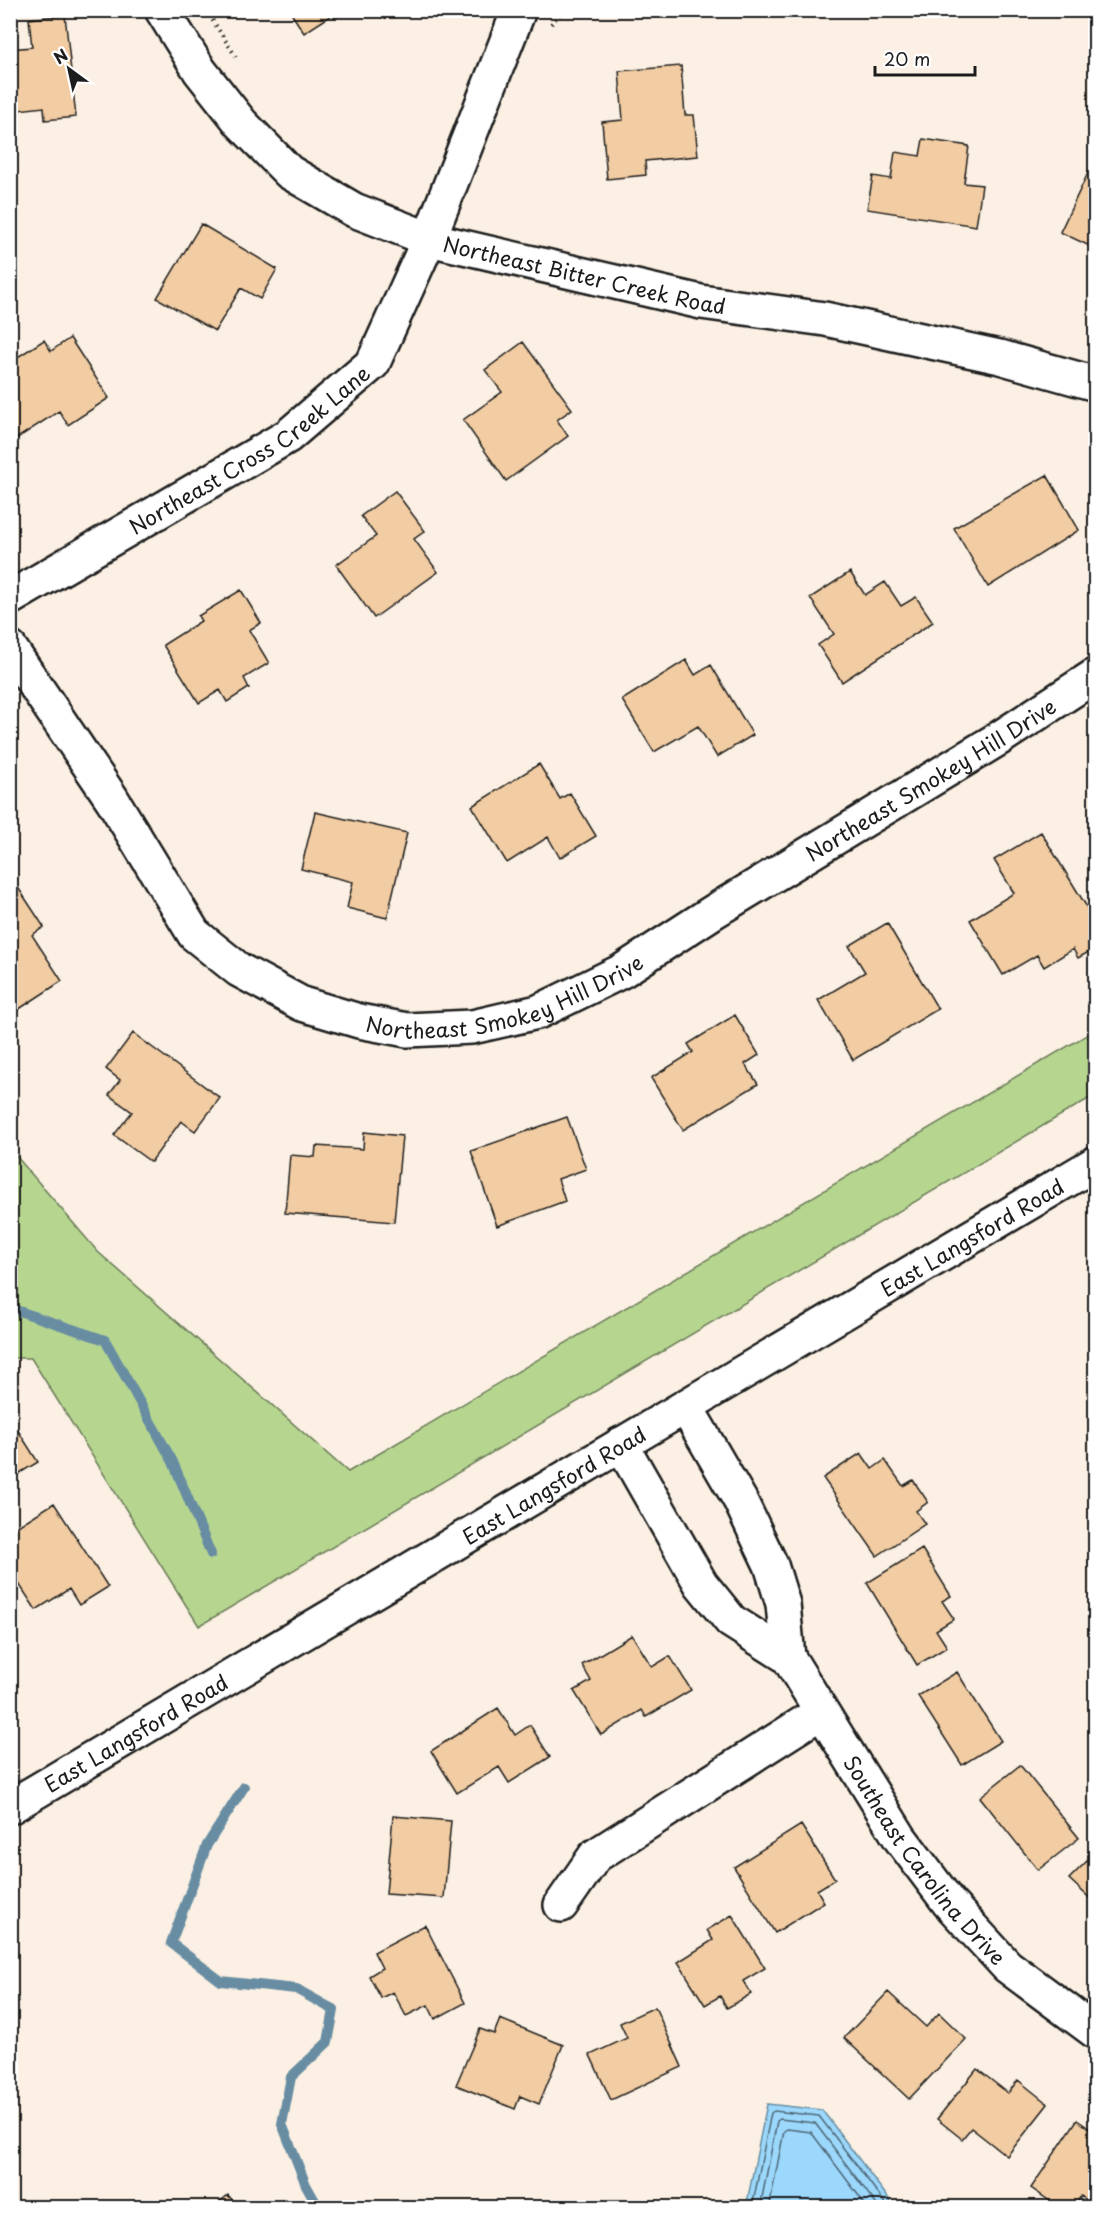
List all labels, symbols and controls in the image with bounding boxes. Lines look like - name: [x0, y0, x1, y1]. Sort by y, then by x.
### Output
- north arrow: [39, 39, 99, 99]
- scale bar: [875, 39, 976, 77]
- text: N: [48, 42, 72, 69]
- text: 20 m: [884, 45, 930, 72]
- street label: Northeast Bitter Creek Road: [440, 227, 728, 321]
- street label: Northeast Cross Creek Lane: [122, 357, 376, 542]
- street label: Northeast Smokey Hill Drive: [799, 690, 1062, 869]
- street label: Northeast Smokey Hill Drive: [363, 946, 649, 1046]
- street label: East Langsford Road: [874, 1170, 1070, 1304]
- street label: East Langsford Road: [456, 1418, 652, 1552]
- street label: East Langsford Road: [38, 1666, 234, 1800]
- street label: Southeast Carolina Drive: [836, 1749, 1014, 1972]

